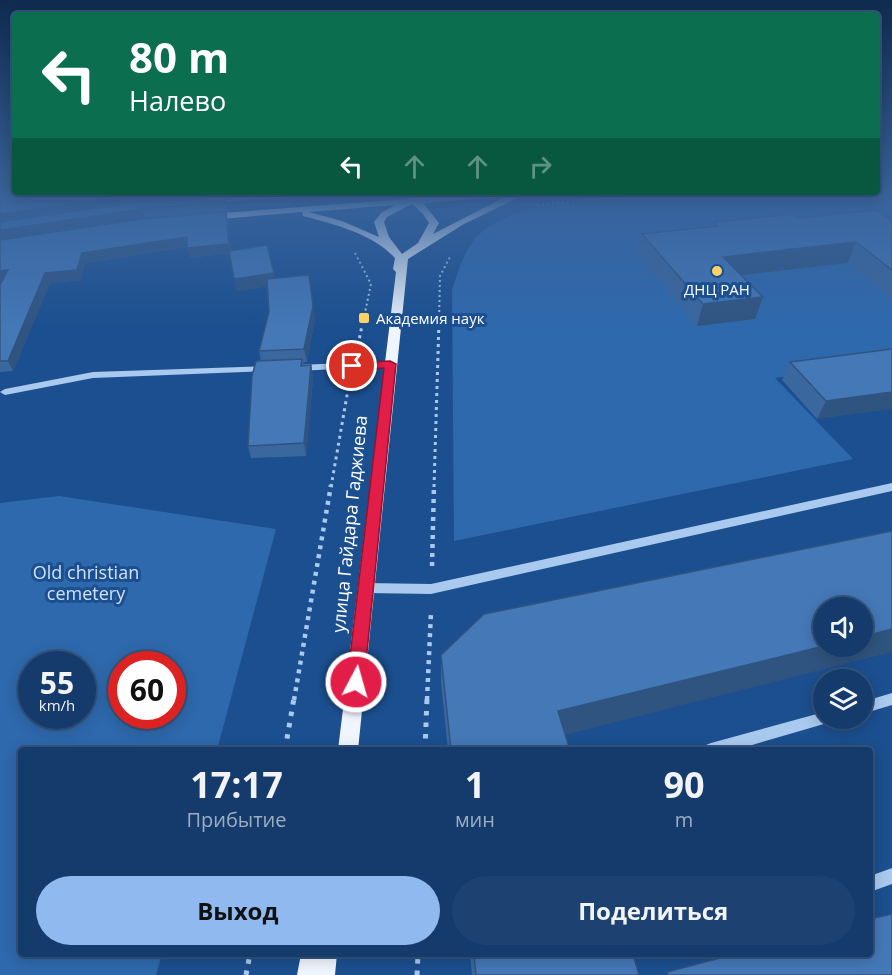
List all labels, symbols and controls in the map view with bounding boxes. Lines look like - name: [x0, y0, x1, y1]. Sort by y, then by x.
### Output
- text: 80 m: [129, 28, 229, 85]
- icon: left: [30, 36, 108, 114]
- text: Налево: [129, 82, 226, 119]
- icon: left: [335, 150, 368, 183]
- icon: ahead: [398, 150, 431, 183]
- icon: ahead: [461, 150, 494, 183]
- icon: right: [524, 150, 557, 183]
- marker: ДНЦ РАН: [710, 264, 724, 278]
- place label: ДНЦ РАН: [684, 279, 750, 299]
- place label: Академия наук: [376, 308, 485, 328]
- marker: Академия наук: [357, 311, 371, 325]
- pin: [326, 340, 377, 391]
- icon: arrive: [335, 349, 368, 382]
- street label: улица Гайдара Гаджиева: [326, 414, 372, 634]
- park label: Old сhristian cemetery: [33, 560, 139, 605]
- map controls: [813, 597, 873, 729]
- button: sound: [813, 597, 873, 657]
- position arrow: [324, 650, 388, 714]
- speed limit sign: 60: [108, 651, 186, 729]
- text: 55: [40, 662, 74, 703]
- button: layers: [813, 669, 873, 729]
- text: km/h: [39, 695, 75, 715]
- text: 17:17: [190, 760, 283, 809]
- text: 1: [465, 760, 485, 809]
- text: 90: [663, 760, 705, 809]
- text: Прибытие: [186, 806, 287, 833]
- text: мин: [455, 806, 495, 833]
- text: m: [675, 806, 693, 833]
- button: Выход: [36, 876, 440, 945]
- button: Поделиться: [452, 876, 855, 945]

